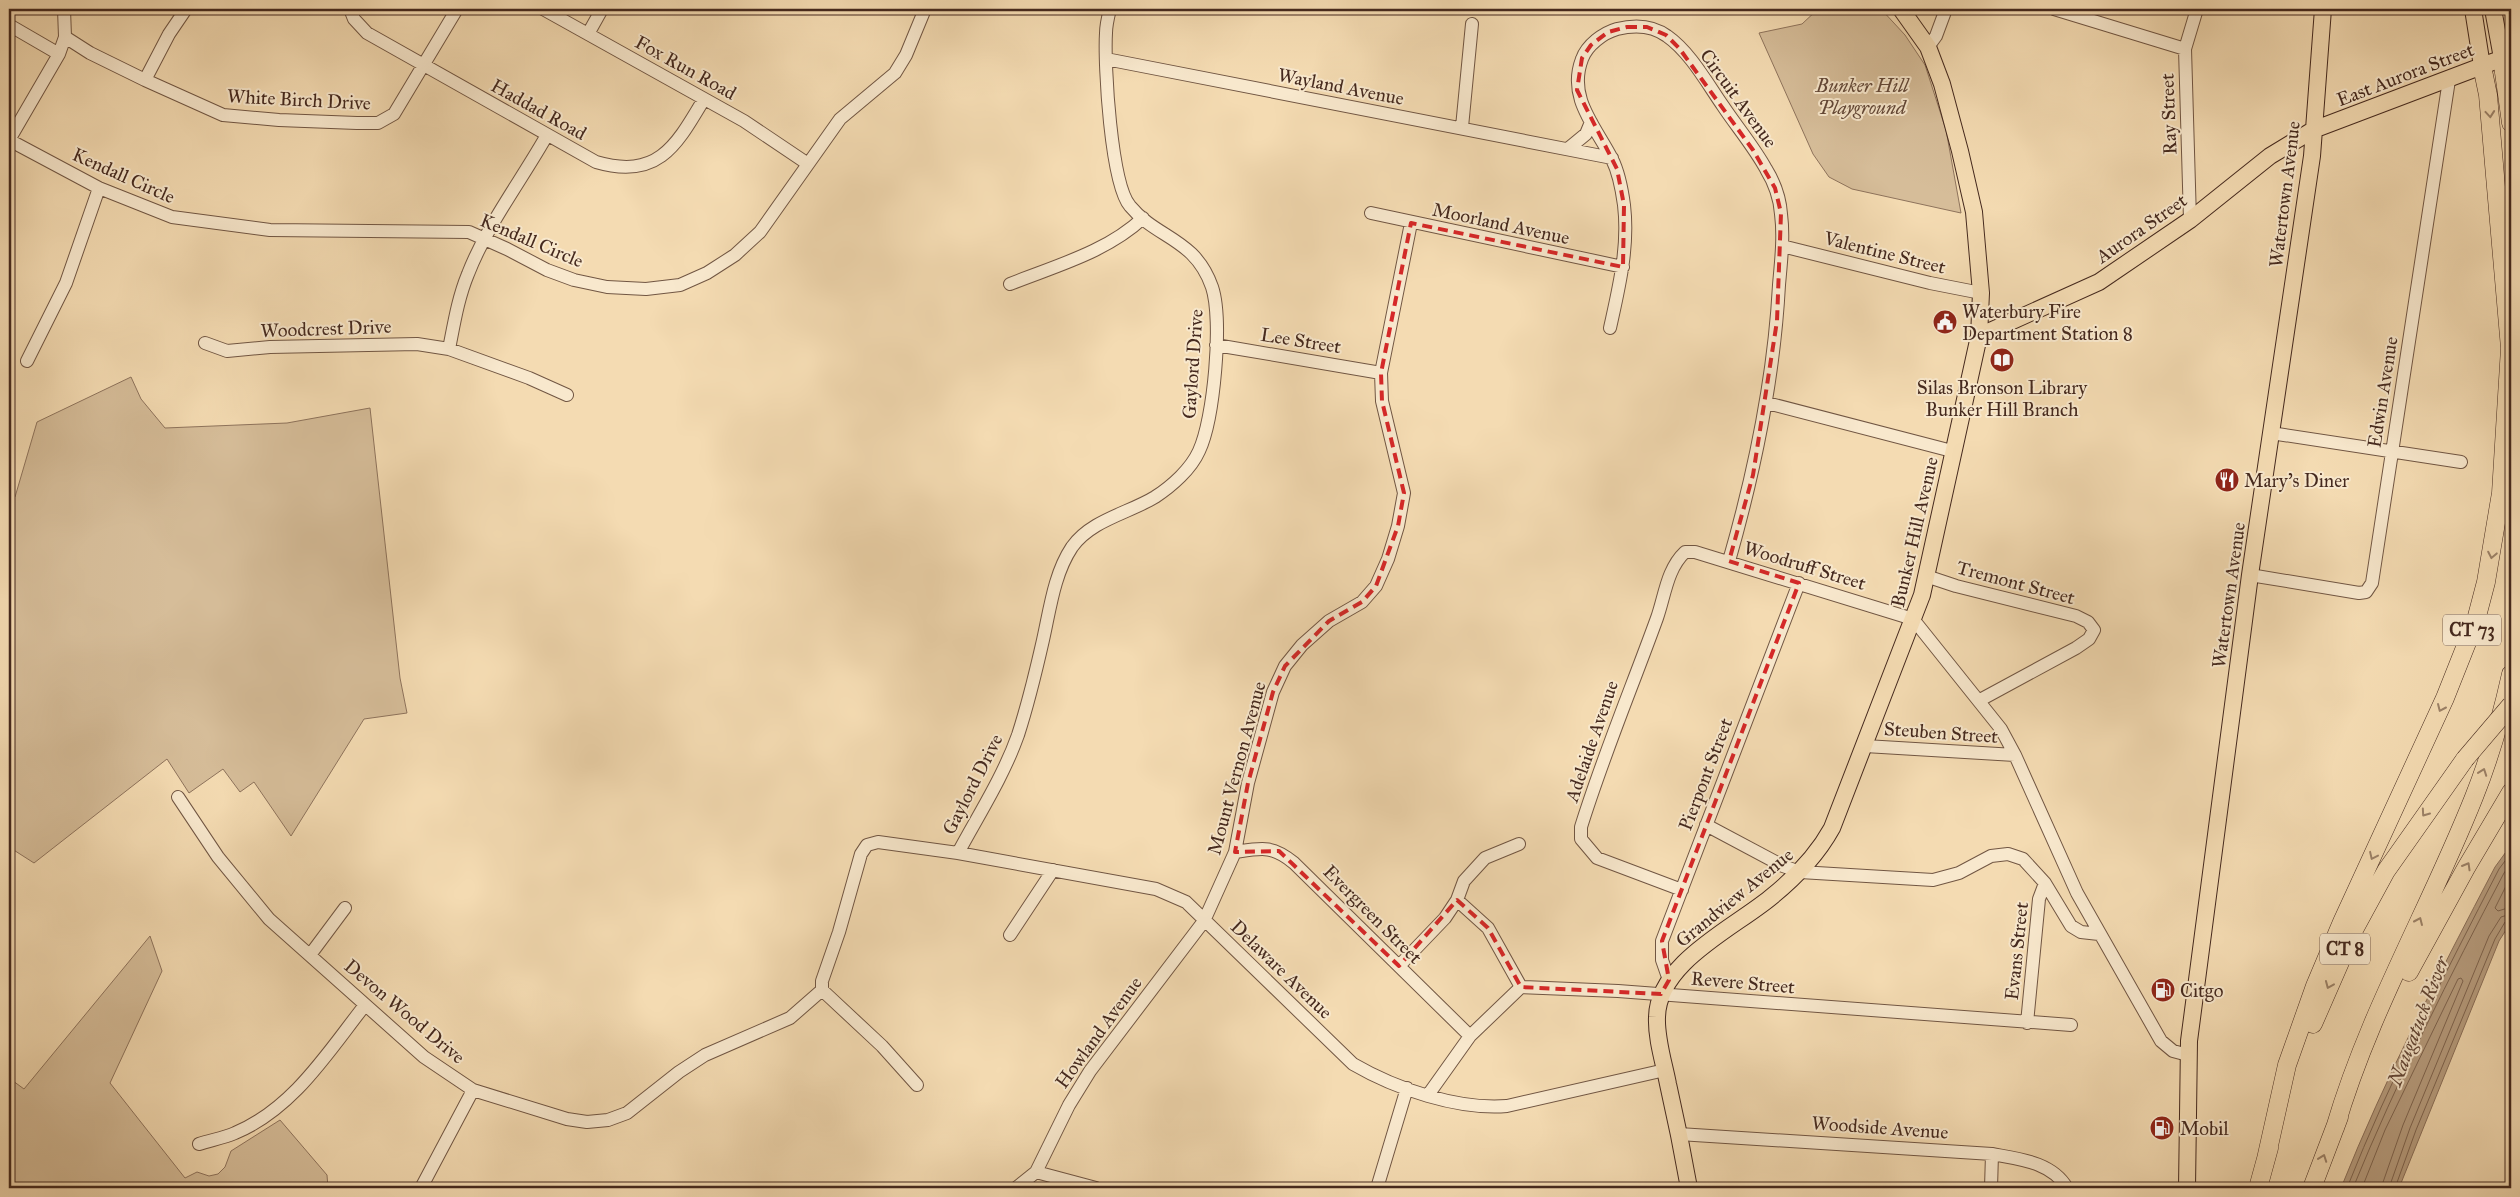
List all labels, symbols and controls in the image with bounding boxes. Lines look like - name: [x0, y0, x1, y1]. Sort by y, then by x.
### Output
- street label: Fox Run Road: [631, 30, 741, 105]
- street label: East Aurora Street: [2333, 38, 2477, 111]
- street label: Circuit Avenue: [1695, 44, 1782, 152]
- street label: Wayland Avenue: [1276, 63, 1406, 110]
- street label: Ray Street: [2156, 73, 2181, 155]
- street label: Haddad Road: [487, 74, 591, 145]
- park label: Bunker Hill Playground: [1815, 74, 1910, 119]
- street label: White Birch Drive: [226, 84, 372, 115]
- one-way arrow: [2484, 110, 2495, 118]
- street label: Watertown Avenue: [2264, 120, 2305, 268]
- street label: Kendall Circle: [69, 143, 179, 208]
- street label: Aurora Street: [2091, 188, 2191, 269]
- street label: Moorland Avenue: [1430, 198, 1572, 249]
- street label: Kendall Circle: [477, 208, 587, 272]
- street label: Valentine Street: [1821, 226, 1948, 279]
- place label: Waterbury Fire Department Station 8: [1962, 300, 2133, 345]
- street label: Gaylord Drive: [1177, 308, 1208, 420]
- public building icon: Waterbury Fire Department Station 8: [1932, 309, 1958, 335]
- street label: Woodcrest Drive: [260, 315, 392, 342]
- street label: Lee Street: [1259, 323, 1343, 358]
- street label: Edwin Avenue: [2362, 335, 2403, 449]
- library icon: Silas Bronson Library Bunker Hill Branch: [1989, 347, 2015, 373]
- place label: Silas Bronson Library Bunker Hill Branch: [1917, 376, 2088, 421]
- street label: Bunker Hill Avenue: [1886, 454, 1943, 610]
- restaurant icon: Mary's Diner: [2214, 467, 2240, 493]
- place label: Mary's Diner: [2244, 469, 2350, 492]
- street label: Watertown Avenue: [2207, 521, 2250, 670]
- street label: Woodruff Street: [1741, 536, 1869, 595]
- one-way arrow: [2487, 550, 2497, 559]
- street label: Tremont Street: [1954, 556, 2078, 609]
- road number: CT 73: [2443, 614, 2501, 646]
- street label: Adelaide Avenue: [1560, 677, 1623, 806]
- street label: Mount Vernon Avenue: [1202, 679, 1271, 857]
- one-way arrow: [2436, 703, 2447, 712]
- street label: Pierpont Street: [1673, 714, 1738, 834]
- street label: Steuben Street: [1883, 717, 1999, 748]
- street label: Gaylord Drive: [937, 730, 1008, 838]
- one-way arrow: [2477, 768, 2487, 777]
- one-way arrow: [2422, 807, 2431, 817]
- street label: Grandview Avenue: [1671, 843, 1798, 952]
- one-way arrow: [2368, 851, 2379, 860]
- street label: Evergreen Street: [1318, 860, 1427, 969]
- one-way arrow: [2461, 862, 2471, 871]
- street label: Evans Street: [2000, 900, 2033, 1001]
- street label: Delaware Avenue: [1226, 915, 1337, 1024]
- one-way arrow: [2413, 917, 2424, 926]
- road number: CT 8: [2320, 934, 2370, 964]
- water label: Naugatuck River: [2382, 951, 2454, 1090]
- street label: Devon Wood Drive: [340, 954, 470, 1068]
- street label: Revere Street: [1690, 967, 1796, 999]
- street label: Howland Avenue: [1050, 972, 1147, 1093]
- fuel station icon: Citgo: [2150, 977, 2176, 1003]
- place label: Citgo: [2180, 979, 2224, 1003]
- one-way arrow: [2325, 980, 2336, 989]
- street label: Woodside Avenue: [1811, 1111, 1949, 1144]
- fuel station icon: Mobil: [2149, 1115, 2175, 1141]
- place label: Mobil: [2180, 1117, 2229, 1140]
- one-way arrow: [2317, 1154, 2327, 1163]

